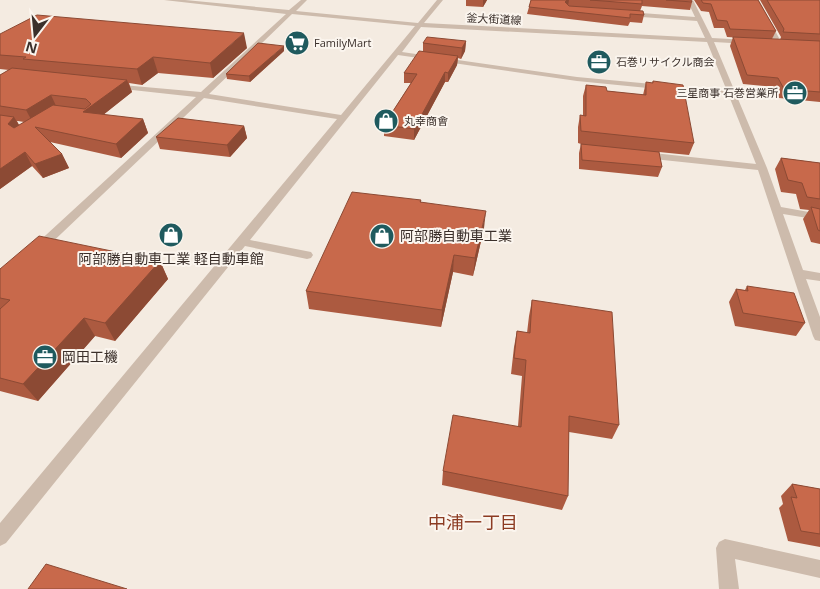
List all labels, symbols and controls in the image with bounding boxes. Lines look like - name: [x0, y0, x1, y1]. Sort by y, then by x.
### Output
- north arrow: [10, 10, 60, 60]
- street label: 釜大街道線: [466, 10, 522, 27]
- supermarket icon: FamilyMart: [284, 30, 310, 56]
- place label: FamilyMart: [314, 35, 372, 50]
- text: N: [23, 37, 39, 59]
- office icon: 石巻リサイクル商会: [586, 49, 612, 75]
- place label: 石巻リサイクル商会: [616, 54, 714, 69]
- office icon: 三星商事 石巻営業所: [782, 80, 808, 106]
- place label: 三星商事 石巻営業所: [676, 85, 779, 100]
- shop icon: 丸幸商會: [373, 108, 399, 134]
- place label: 丸幸商會: [404, 113, 448, 128]
- shop icon: 阿部勝自動車工業 軽自動車館: [158, 222, 184, 248]
- shop icon: 阿部勝自動車工業: [369, 223, 395, 249]
- place label: 阿部勝自動車工業: [400, 226, 512, 245]
- place label: 阿部勝自動車工業 軽自動車館: [78, 249, 264, 268]
- office icon: 岡田工機: [32, 344, 58, 370]
- place label: 岡田工機: [62, 347, 118, 366]
- district label: 中浦一丁目: [428, 510, 518, 534]

